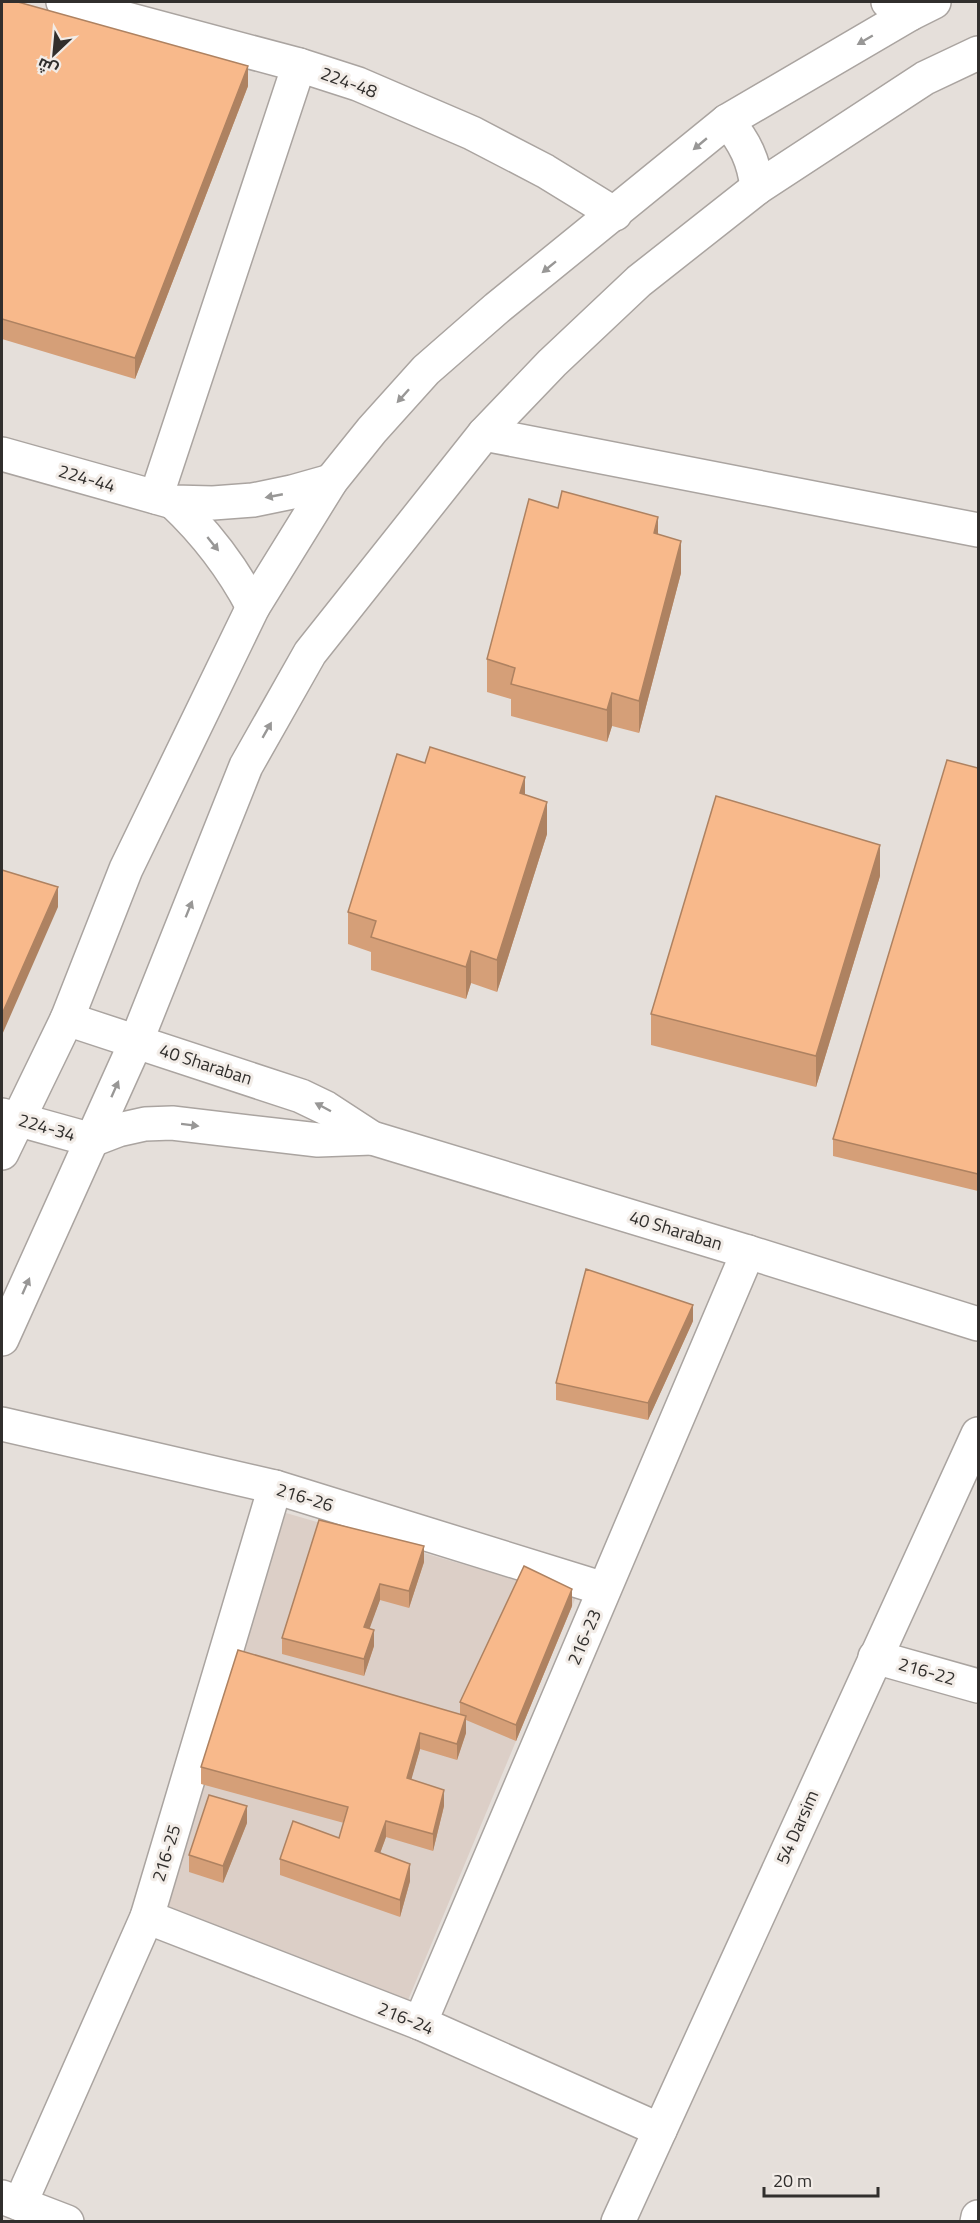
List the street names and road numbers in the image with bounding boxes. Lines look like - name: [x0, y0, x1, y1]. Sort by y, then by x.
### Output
- street label: 224-48: [317, 59, 381, 105]
- street label: 224-44: [55, 457, 119, 499]
- street label: 40 Sharaban: [156, 1036, 256, 1092]
- street label: 224-34: [15, 1106, 79, 1148]
- street label: 40 Sharaban: [626, 1203, 726, 1257]
- street label: 216-26: [273, 1476, 337, 1518]
- street label: 216-23: [560, 1605, 608, 1669]
- street label: 216-22: [895, 1650, 959, 1692]
- street label: 54 Darsim: [769, 1786, 825, 1868]
- street label: 216-25: [145, 1821, 187, 1885]
- street label: 216-24: [374, 1995, 438, 2041]

